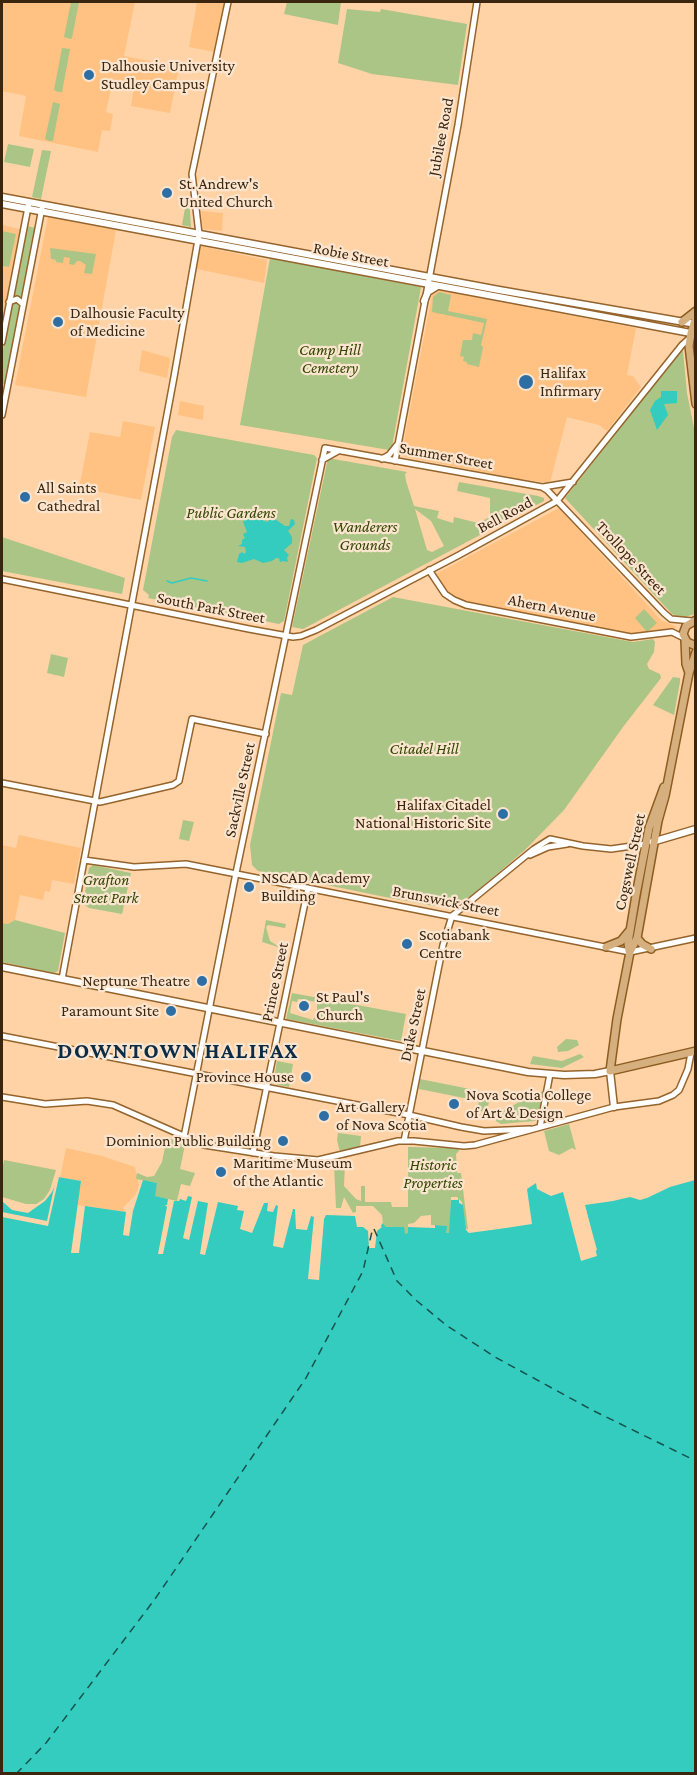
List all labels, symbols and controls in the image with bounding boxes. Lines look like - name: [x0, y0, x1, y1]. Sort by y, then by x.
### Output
- place label: Dalhousie University Studley Campus: [101, 56, 235, 94]
- marker: Dalhousie University Studley Campus: [82, 68, 96, 82]
- street label: Jubilee Road: [424, 96, 458, 178]
- place label: St. Andrew's United Church: [179, 174, 273, 212]
- marker: St. Andrew's United Church: [160, 186, 174, 200]
- street label: Robie Street: [312, 238, 390, 272]
- place label: Dalhousie Faculty of Medicine: [70, 303, 185, 341]
- marker: Dalhousie Faculty of Medicine: [51, 315, 65, 329]
- park label: Camp Hill Cemetery: [299, 340, 361, 378]
- place label: Halifax Infirmary: [540, 363, 601, 401]
- marker: Halifax Infirmary: [517, 373, 535, 391]
- street label: Summer Street: [398, 438, 494, 474]
- place label: All Saints Cathedral: [37, 478, 100, 516]
- marker: All Saints Cathedral: [18, 490, 32, 504]
- street label: Bell Road: [474, 493, 536, 537]
- park label: Public Gardens: [186, 503, 276, 523]
- park label: Wanderers Grounds: [333, 517, 397, 555]
- street label: Trollope Street: [592, 517, 670, 599]
- street label: South Park Street: [155, 588, 267, 628]
- street label: Ahern Avenue: [506, 590, 598, 626]
- park label: Citadel Hill: [389, 739, 459, 759]
- street label: Sackville Street: [221, 741, 259, 839]
- place label: Halifax Citadel National Historic Site: [355, 795, 491, 833]
- marker: Halifax Citadel National Historic Site: [496, 807, 510, 821]
- street label: Cogswell Street: [610, 812, 650, 912]
- place label: NSCAD Academy Building: [261, 868, 370, 906]
- park label: Grafton Street Park: [74, 870, 138, 908]
- marker: NSCAD Academy Building: [242, 880, 256, 894]
- street label: Brunswick Street: [391, 881, 501, 921]
- place label: Scotiabank Centre: [419, 925, 490, 963]
- marker: Scotiabank Centre: [400, 937, 414, 951]
- street label: Prince Street: [257, 941, 293, 1023]
- place label: Neptune Theatre: [82, 971, 190, 991]
- marker: Neptune Theatre: [195, 974, 209, 988]
- place label: St Paul's Church: [316, 987, 370, 1025]
- street label: Duke Street: [396, 987, 430, 1063]
- marker: St Paul's Church: [297, 999, 311, 1013]
- place label: Paramount Site: [61, 1001, 159, 1021]
- marker: Paramount Site: [164, 1004, 178, 1018]
- district label: DOWNTOWN HALIFAX: [57, 1038, 299, 1064]
- place label: Province House: [196, 1067, 294, 1087]
- marker: Province House: [299, 1070, 313, 1084]
- place label: Nova Scotia College of Art & Design: [466, 1085, 591, 1123]
- place label: Art Gallery of Nova Scotia: [336, 1097, 427, 1135]
- marker: Nova Scotia College of Art & Design: [447, 1097, 461, 1111]
- marker: Art Gallery of Nova Scotia: [317, 1109, 331, 1123]
- place label: Dominion Public Building: [106, 1131, 271, 1151]
- marker: Dominion Public Building: [276, 1134, 290, 1148]
- place label: Maritime Museum of the Atlantic: [233, 1153, 352, 1191]
- park label: Historic Properties: [403, 1155, 463, 1193]
- marker: Maritime Museum of the Atlantic: [214, 1165, 228, 1179]

